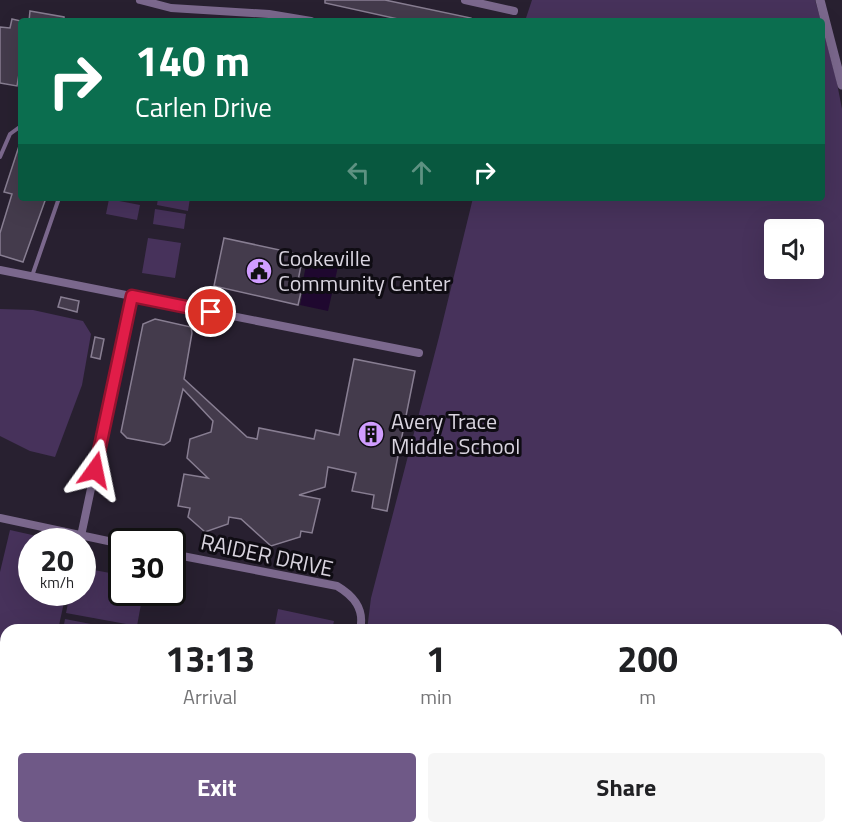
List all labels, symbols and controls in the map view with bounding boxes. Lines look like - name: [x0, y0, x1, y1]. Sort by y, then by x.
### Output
- text: 140 m: [135, 28, 250, 92]
- icon: right: [36, 42, 114, 120]
- text: Carlen Drive: [135, 86, 272, 127]
- icon: left: [342, 156, 375, 189]
- icon: ahead: [405, 156, 438, 189]
- icon: right: [468, 156, 501, 189]
- map controls: [764, 219, 824, 279]
- button: sound: [764, 219, 824, 279]
- place label: Cookeville Community Center: [278, 241, 451, 300]
- public building icon: Cookeville Community Center: [244, 256, 274, 286]
- pin: [185, 286, 236, 337]
- icon: arrive: [194, 295, 227, 328]
- place label: Avery Trace Middle School: [391, 404, 520, 463]
- building icon: Avery Trace Middle School: [356, 419, 386, 449]
- position arrow: [63, 438, 127, 502]
- street label: RAIDER DRIVE: [198, 524, 336, 586]
- speed limit sign: 30: [108, 528, 186, 606]
- text: 20: [40, 537, 74, 583]
- text: km/h: [40, 571, 74, 594]
- text: 13:13: [165, 631, 255, 686]
- text: 1: [426, 631, 446, 686]
- text: 200: [617, 631, 678, 686]
- text: Arrival: [183, 681, 237, 712]
- text: min: [420, 681, 452, 712]
- text: m: [639, 681, 656, 712]
- button: Exit: [18, 753, 416, 822]
- button: Share: [428, 753, 825, 822]

